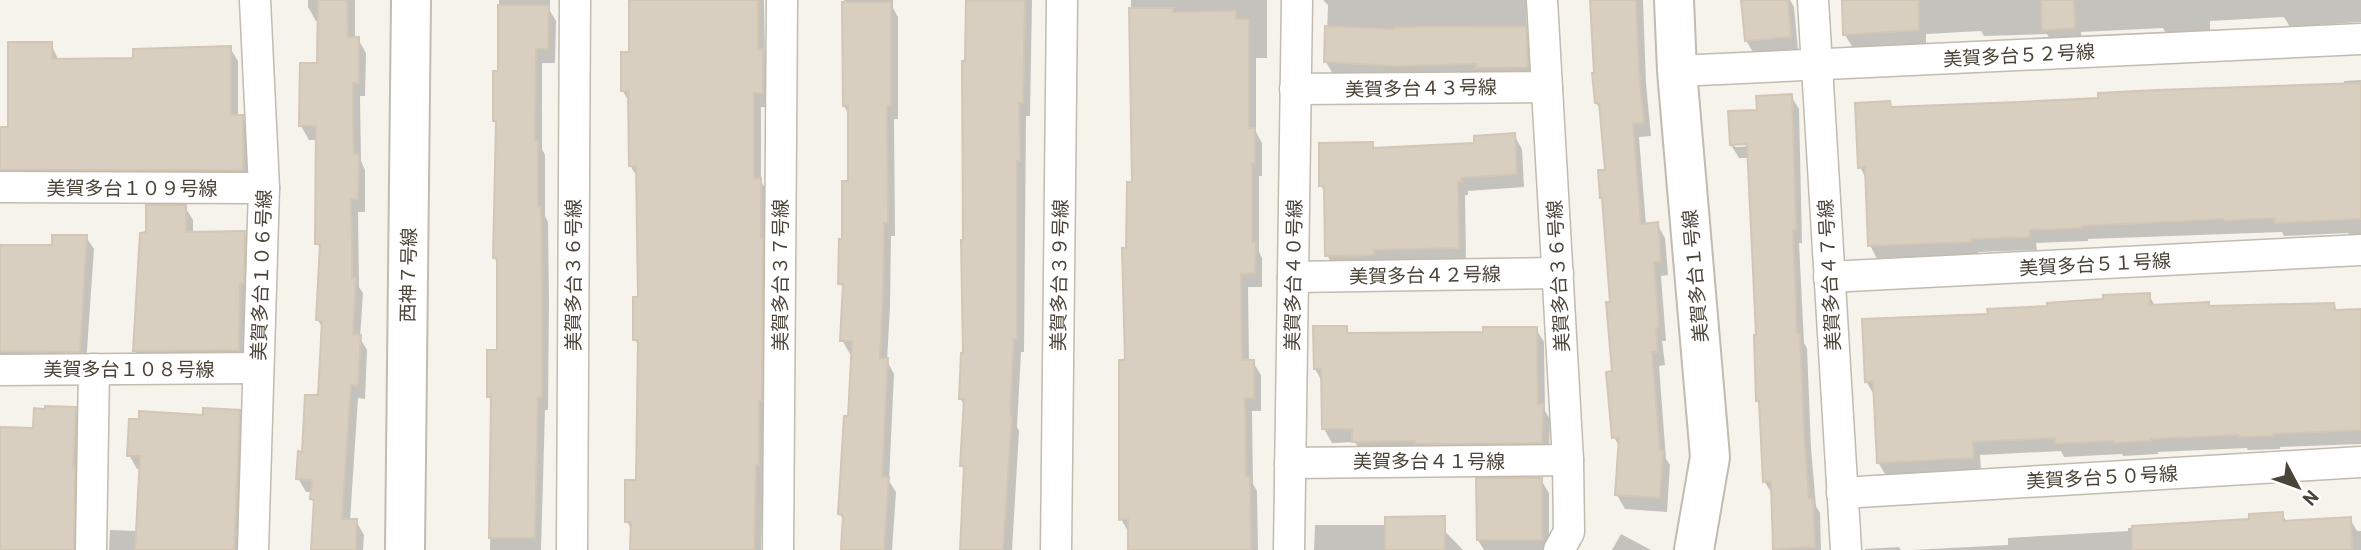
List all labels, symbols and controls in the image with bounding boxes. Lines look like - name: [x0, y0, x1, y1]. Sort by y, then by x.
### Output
- street label: 美賀多台５２号線: [1942, 39, 2095, 70]
- street label: 美賀多台４３号線: [1345, 75, 1497, 100]
- street label: 美賀多台１０９号線: [46, 176, 218, 199]
- street label: 美賀多台１０６号線: [246, 189, 275, 361]
- street label: 美賀多台３６号線: [561, 199, 584, 351]
- street label: 美賀多台３７号線: [768, 199, 791, 351]
- street label: 美賀多台３９号線: [1046, 199, 1071, 351]
- street label: 美賀多台４０号線: [1280, 199, 1305, 351]
- street label: 美賀多台４７号線: [1813, 199, 1844, 352]
- street label: 美賀多台３６号線: [1542, 200, 1573, 353]
- street label: 美賀多台１号線: [1677, 209, 1712, 343]
- street label: 西神７号線: [395, 227, 420, 323]
- street label: 美賀多台５１号線: [2018, 248, 2171, 279]
- street label: 美賀多台４２号線: [1349, 262, 1501, 287]
- street label: 美賀多台１０８号線: [43, 357, 215, 380]
- street label: 美賀多台４１号線: [1353, 449, 1505, 472]
- north arrow: [2263, 452, 2333, 522]
- street label: 美賀多台５０号線: [2025, 461, 2178, 492]
- text: N: [2298, 486, 2324, 511]

